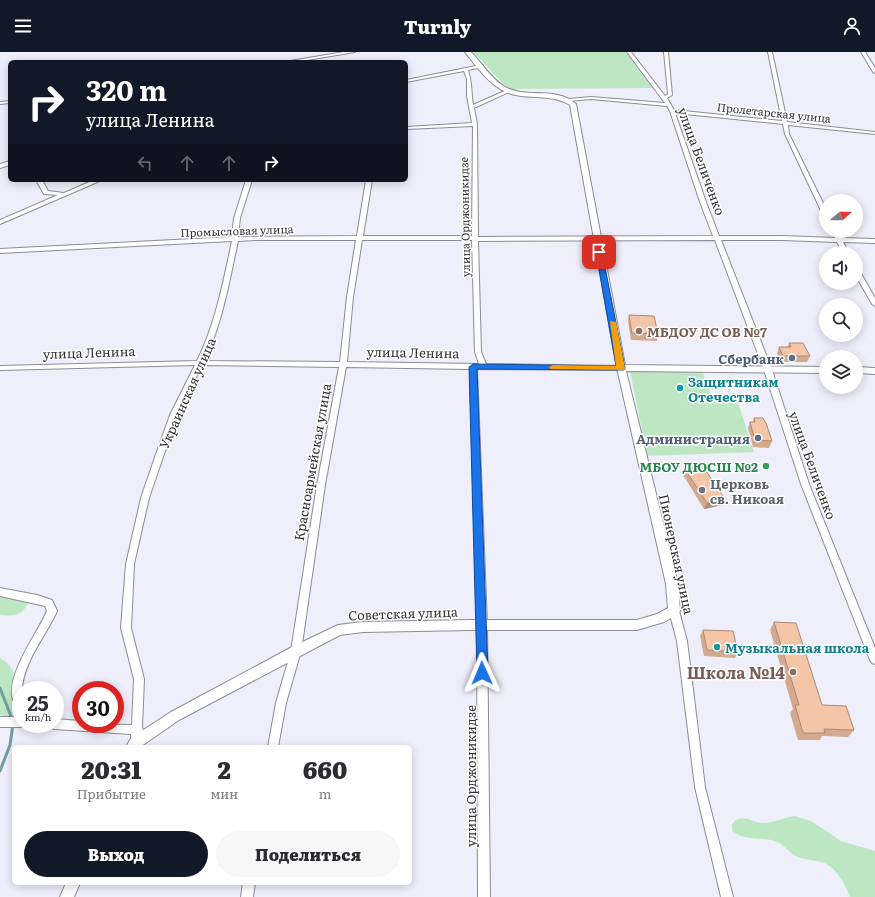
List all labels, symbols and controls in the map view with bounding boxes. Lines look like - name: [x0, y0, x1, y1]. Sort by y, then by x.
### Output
- text: Turnly: [404, 13, 471, 40]
- icon: menu: [12, 15, 34, 37]
- icon: person: [841, 15, 863, 37]
- text: 320 m: [86, 68, 167, 110]
- icon: right: [20, 76, 72, 128]
- street label: Пролетарская улица: [716, 98, 832, 126]
- street label: улица Беличенко: [674, 104, 731, 218]
- text: улица Ленина: [86, 106, 214, 133]
- icon: left: [134, 152, 156, 174]
- icon: ahead: [176, 152, 198, 174]
- icon: ahead: [218, 152, 240, 174]
- icon: right: [260, 152, 282, 174]
- street label: улица Орджоникидзе: [455, 157, 473, 277]
- north arrow: [819, 194, 863, 238]
- map controls: [819, 194, 863, 394]
- street label: Промысловая улица: [180, 220, 294, 240]
- pin: [582, 235, 616, 269]
- icon: arrive: [588, 241, 610, 263]
- button: sound: [819, 246, 863, 290]
- button: search: [819, 298, 863, 342]
- place label: МБДОУ ДС ОВ №7: [647, 322, 767, 341]
- marker: МБДОУ ДС ОВ №7: [634, 326, 644, 336]
- street label: Украинская улица: [154, 334, 220, 452]
- street label: улица Ленина: [42, 341, 136, 363]
- street label: улица Ленина: [366, 342, 460, 362]
- place label: Сбербанк: [718, 349, 785, 368]
- button: layers: [819, 350, 863, 394]
- marker: Сбербанк: [787, 353, 797, 363]
- place label: Защитникам Отечества: [688, 372, 779, 406]
- street label: Красноармейская улица: [289, 382, 335, 542]
- marker: Защитникам Отечества: [675, 383, 685, 393]
- street label: улица Беличенко: [785, 408, 842, 522]
- place label: Администрация: [636, 429, 750, 448]
- marker: Администрация: [753, 433, 763, 443]
- place label: МБОУ ДЮСШ №2: [639, 457, 758, 476]
- marker: МБОУ ДЮСШ №2: [761, 461, 771, 471]
- place label: Церковь св. Никоая: [710, 474, 784, 508]
- marker: Церковь св. Никоая: [697, 485, 707, 495]
- street label: Пионерская улица: [655, 492, 699, 616]
- street label: Советская улица: [348, 602, 458, 624]
- place label: Музыкальная школа: [725, 638, 870, 657]
- marker: Музыкальная школа: [712, 642, 722, 652]
- position arrow: [461, 652, 503, 694]
- place label: Школа №14: [687, 660, 785, 684]
- marker: Школа №14: [788, 667, 798, 677]
- speed limit sign: 30: [72, 681, 124, 733]
- text: 25: [27, 687, 49, 717]
- street label: улица Орджоникидзе: [461, 705, 480, 847]
- text: km/h: [25, 709, 51, 724]
- text: 20:31: [81, 751, 141, 786]
- text: 2: [218, 751, 231, 786]
- text: 660: [303, 751, 347, 786]
- text: Прибытие: [77, 784, 146, 803]
- text: мин: [210, 784, 238, 803]
- text: m: [319, 784, 331, 803]
- button: Выход: [24, 831, 208, 877]
- button: Поделиться: [216, 831, 400, 877]

